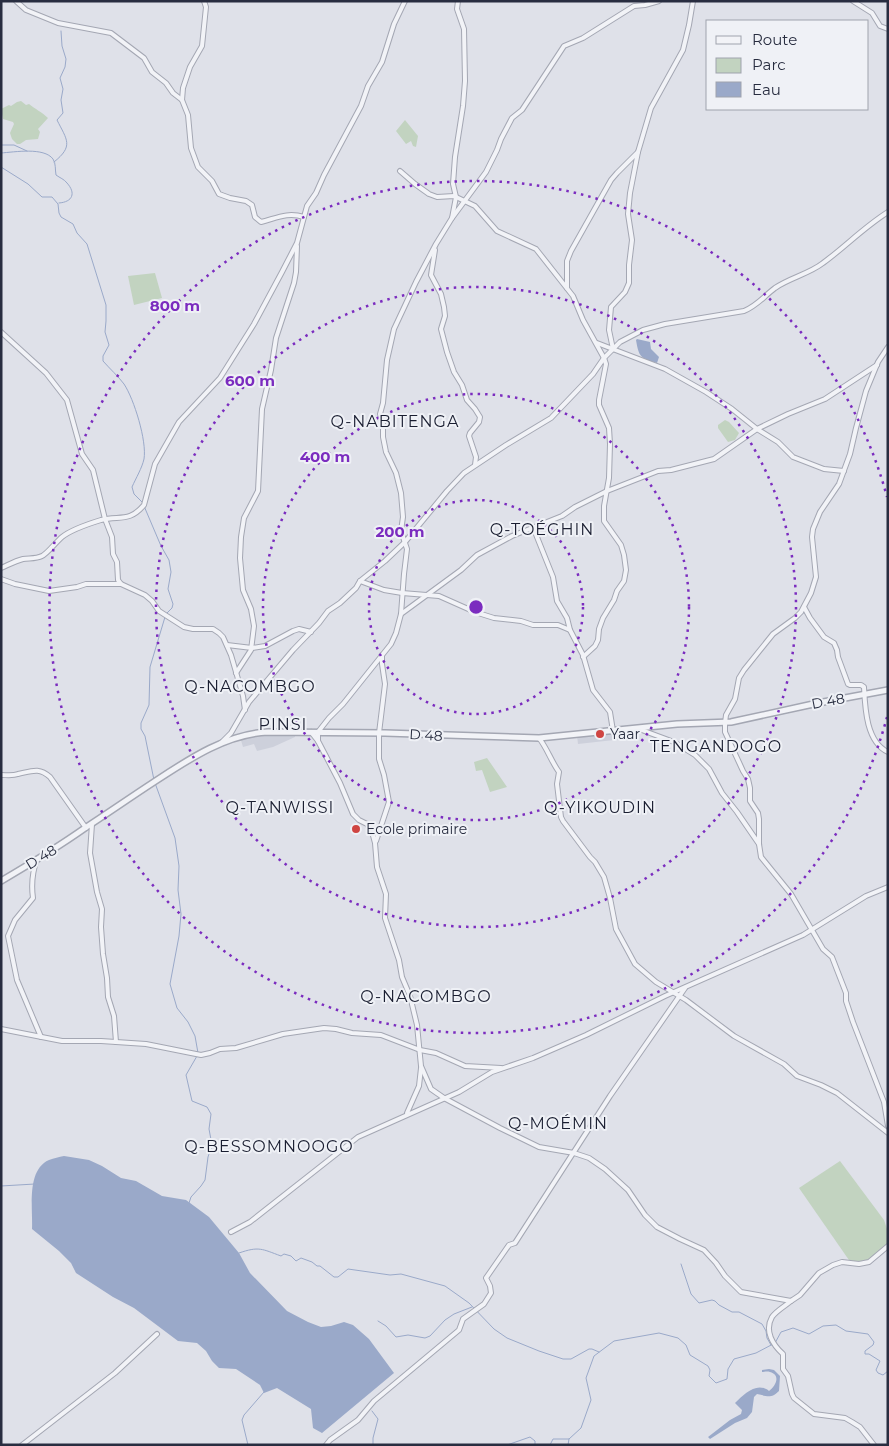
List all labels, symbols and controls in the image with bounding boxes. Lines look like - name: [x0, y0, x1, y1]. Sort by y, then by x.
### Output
- legend: [706, 20, 869, 110]
- text: Route: [752, 30, 797, 49]
- text: Parc: [752, 55, 786, 74]
- text: Eau: [752, 80, 781, 99]
- text: 800 m: [150, 296, 200, 315]
- text: 600 m: [225, 371, 275, 390]
- district label: Q-NABITENGA: [331, 412, 459, 431]
- text: 400 m: [300, 447, 350, 466]
- district label: Q-TOÉGHIN: [490, 520, 594, 539]
- text: 200 m: [375, 522, 425, 541]
- centre of rings: [467, 598, 485, 616]
- district label: Q-NACOMBGO: [184, 677, 316, 696]
- street label: D 48: [810, 689, 846, 713]
- district label: PINSI: [259, 715, 307, 734]
- street label: D 48: [409, 725, 443, 745]
- place label: Yaar: [610, 725, 640, 743]
- marker: Yaar: [594, 728, 606, 740]
- district label: TENGANDOGO: [650, 737, 782, 756]
- district label: Q-TANWISSI: [226, 798, 334, 817]
- district label: Q-YIKOUDIN: [544, 798, 656, 817]
- place label: Ecole primaire: [366, 820, 467, 838]
- marker: Ecole primaire: [350, 823, 362, 835]
- street label: D 48: [22, 841, 60, 873]
- district label: Q-NACOMBGO: [360, 987, 492, 1006]
- district label: Q-MOÉMIN: [508, 1114, 608, 1133]
- district label: Q-BESSOMNOOGO: [184, 1137, 354, 1156]

